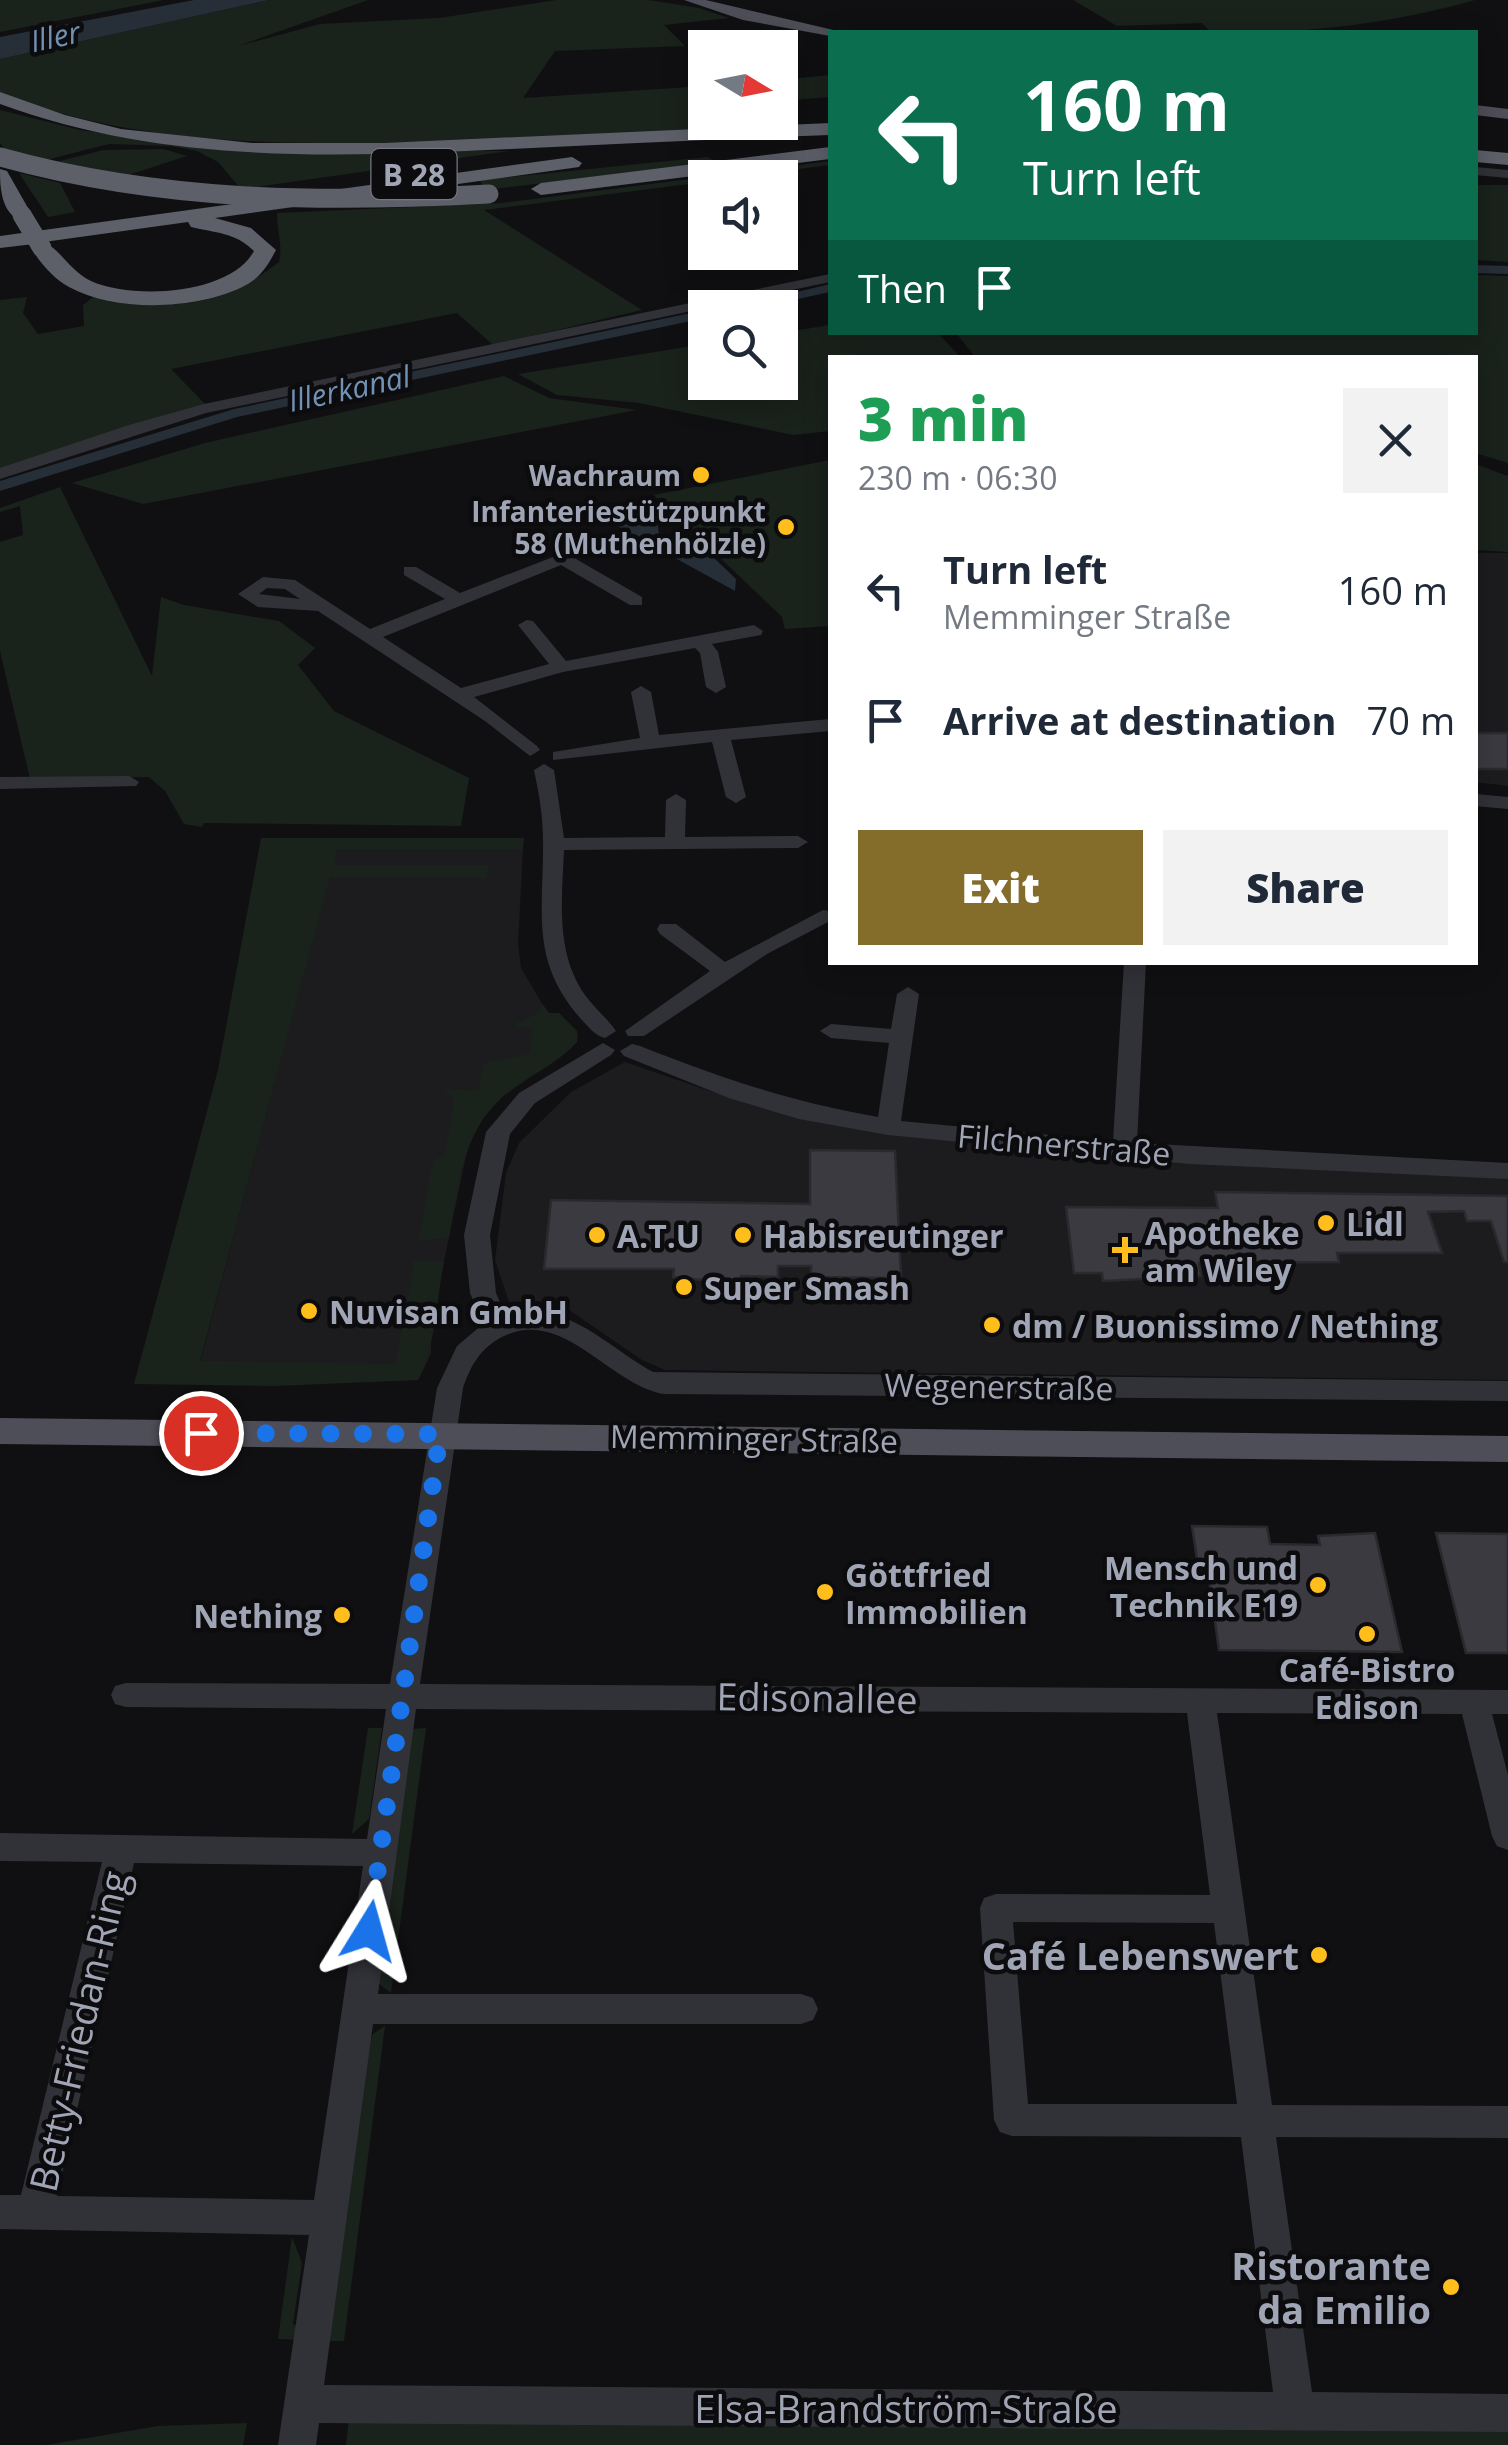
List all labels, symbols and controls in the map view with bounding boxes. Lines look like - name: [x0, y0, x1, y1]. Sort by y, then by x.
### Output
- water label: Iller: [26, 11, 85, 61]
- north arrow: [688, 30, 798, 140]
- map controls: [688, 30, 798, 400]
- text: 160 m: [1023, 56, 1230, 152]
- icon: left: [858, 70, 988, 200]
- text: Turn left: [1023, 147, 1201, 208]
- road number: B 28: [372, 149, 456, 199]
- button: sound: [688, 160, 798, 270]
- icon: arrive: [967, 260, 1022, 315]
- text: Then: [858, 262, 947, 314]
- button: search: [688, 290, 798, 400]
- water label: Illerkanal: [284, 355, 415, 421]
- text: 3 min: [858, 377, 1028, 459]
- button: close: [1343, 388, 1448, 493]
- place label: Wachraum: [529, 456, 681, 494]
- text: 230 m · 06:30: [858, 456, 1057, 499]
- marker: Wachraum: [690, 464, 712, 486]
- place label: Infanteriestützpunkt 58 (Muthenhölzle): [471, 492, 766, 562]
- marker: Infanteriestützpunkt 58 (Muthenhölzle): [775, 516, 797, 538]
- text: Turn left: [943, 543, 1107, 595]
- icon: left: [858, 563, 913, 618]
- text: 160 m: [1338, 564, 1448, 616]
- text: Memminger Straße: [943, 595, 1231, 638]
- icon: arrive: [858, 693, 913, 748]
- text: Arrive at destination: [943, 694, 1337, 746]
- text: 70 m: [1367, 694, 1455, 746]
- button: Exit: [858, 830, 1143, 945]
- button: Share: [1163, 830, 1448, 945]
- street label: Filchnerstraße: [956, 1113, 1172, 1175]
- place label: Lidl: [1346, 1202, 1404, 1245]
- place label: Apotheke am Wiley: [1145, 1211, 1300, 1291]
- marker: Lidl: [1315, 1212, 1337, 1234]
- place label: A.T.U: [617, 1214, 700, 1257]
- place label: Habisreutinger: [763, 1214, 1003, 1257]
- marker: A.T.U: [586, 1224, 608, 1246]
- marker: Habisreutinger: [732, 1224, 754, 1246]
- marker: Apotheke am Wiley: [1114, 1239, 1136, 1261]
- place label: Super Smash: [704, 1266, 910, 1309]
- marker: Super Smash: [673, 1276, 695, 1298]
- place label: Nuvisan GmbH: [329, 1290, 568, 1333]
- marker: Nuvisan GmbH: [298, 1300, 320, 1322]
- place label: dm / Buonissimo / Nething: [1012, 1304, 1438, 1347]
- marker: dm / Buonissimo / Nething: [981, 1314, 1003, 1336]
- street label: Wegenerstraße: [884, 1363, 1114, 1409]
- pin: [159, 1391, 244, 1476]
- icon: arrive: [174, 1406, 229, 1461]
- street label: Memminger Straße: [610, 1414, 898, 1462]
- place label: Mensch und Technik E19: [1104, 1546, 1298, 1626]
- place label: Göttfried Immobilien: [845, 1553, 1028, 1633]
- marker: Mensch und Technik E19: [1307, 1574, 1329, 1596]
- marker: Göttfried Immobilien: [814, 1581, 836, 1603]
- place label: Nething: [193, 1594, 322, 1637]
- marker: Nething: [331, 1604, 353, 1626]
- marker: Café-Bistro Edison: [1356, 1623, 1378, 1645]
- place label: Café-Bistro Edison: [1279, 1648, 1455, 1728]
- street label: Edisonallee: [716, 1669, 918, 1725]
- street label: Betty-Friedan-Ring: [16, 1866, 140, 2196]
- position arrow: [317, 1879, 421, 1983]
- place label: Café Lebenswert: [982, 1929, 1299, 1981]
- marker: Café Lebenswert: [1308, 1944, 1330, 1966]
- place label: Ristorante da Emilio: [1231, 2239, 1431, 2335]
- marker: Ristorante da Emilio: [1440, 2276, 1462, 2298]
- street label: Elsa-Brandström-Straße: [694, 2382, 1118, 2434]

